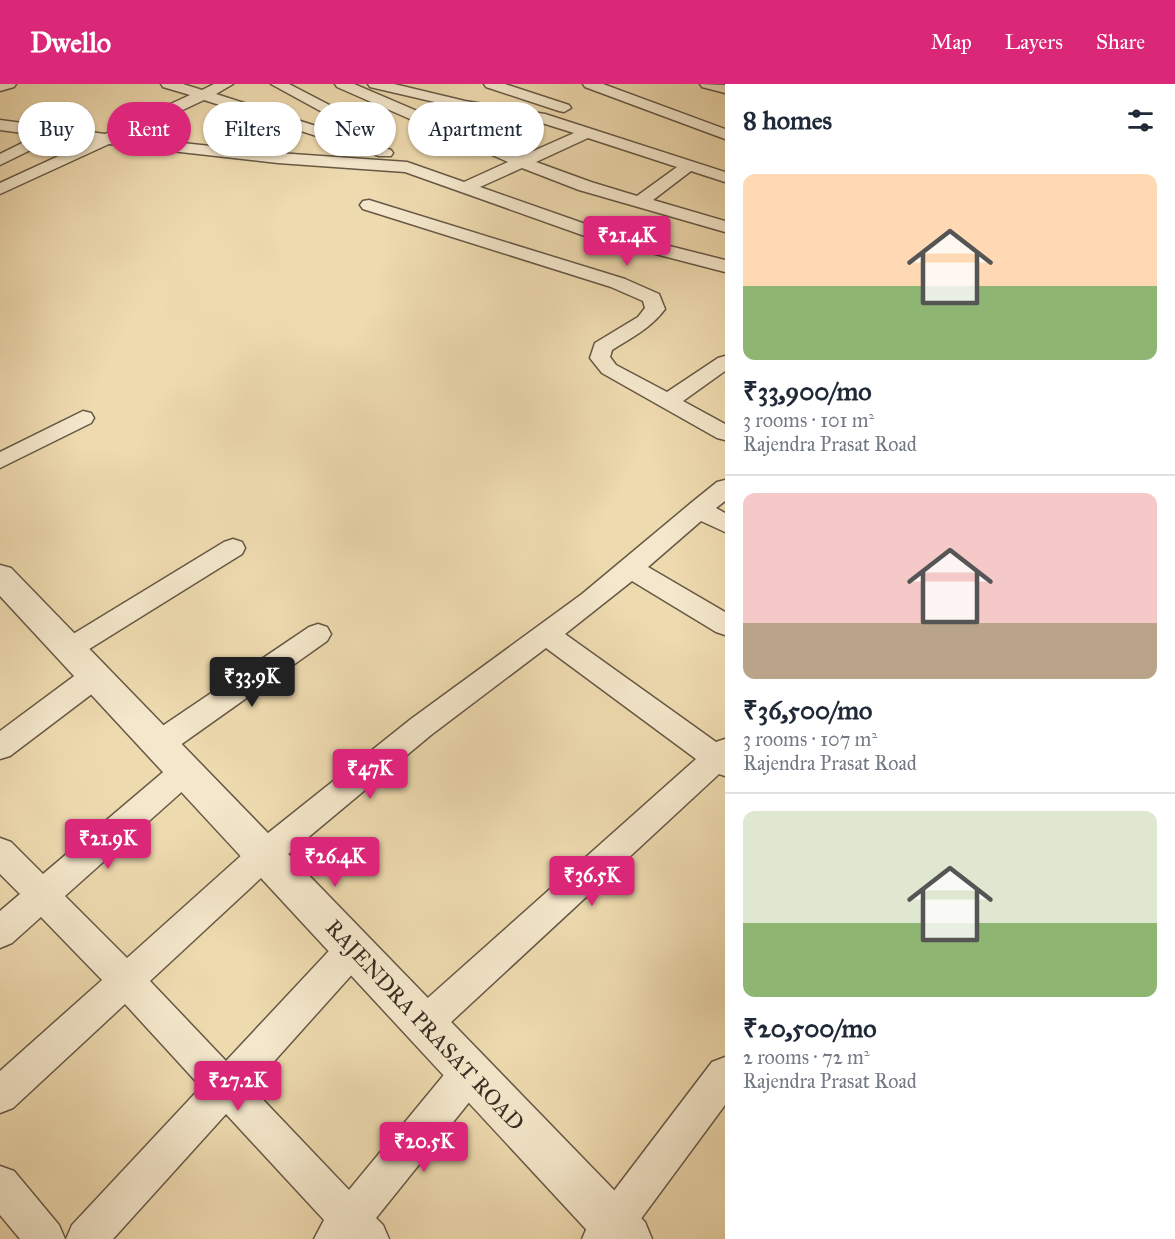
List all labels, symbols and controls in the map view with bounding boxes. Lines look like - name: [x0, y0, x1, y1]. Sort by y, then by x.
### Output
- text: Dwello: [30, 25, 111, 60]
- text: Map: [931, 29, 972, 55]
- text: Layers: [1005, 29, 1063, 55]
- text: Share: [1096, 29, 1145, 55]
- chip: Buy: [18, 102, 95, 156]
- chip: Rent: [107, 102, 191, 156]
- chip: Filters: [203, 102, 302, 156]
- chip: New: [314, 102, 396, 156]
- chip: Apartment: [408, 102, 544, 156]
- text: 8 homes: [743, 104, 832, 136]
- icon: filters: [1124, 104, 1157, 137]
- icon: home: [896, 213, 1004, 321]
- pin: ₹21.4K: [578, 216, 676, 267]
- text: ₹21.4K: [598, 223, 656, 247]
- text: ₹33,900/mo: [743, 375, 872, 407]
- text: 3 rooms · 101 m²: [743, 408, 874, 432]
- text: Rajendra Prasat Road: [743, 432, 917, 456]
- icon: home: [896, 532, 1004, 640]
- pin: ₹33.9K: [203, 657, 301, 708]
- text: ₹33.9K: [224, 664, 280, 688]
- text: ₹36,500/mo: [743, 694, 872, 726]
- text: 3 rooms · 107 m²: [743, 727, 877, 751]
- pin: ₹47K: [334, 749, 406, 800]
- text: Rajendra Prasat Road: [743, 751, 917, 775]
- text: ₹47K: [347, 756, 393, 780]
- pin: ₹21.9K: [59, 819, 157, 870]
- text: ₹21.9K: [79, 826, 137, 850]
- pin: ₹26.4K: [286, 837, 384, 888]
- text: ₹26.4K: [304, 844, 366, 868]
- icon: home: [896, 850, 1004, 958]
- pin: ₹36.5K: [543, 856, 641, 907]
- text: ₹36.5K: [563, 863, 621, 887]
- street label: RAJENDRA PRASAT ROAD: [320, 914, 530, 1136]
- text: ₹20,500/mo: [743, 1012, 877, 1044]
- text: 2 rooms · 72 m²: [743, 1045, 870, 1069]
- pin: ₹27.2K: [189, 1061, 287, 1112]
- text: ₹27.2K: [208, 1068, 268, 1092]
- text: Rajendra Prasat Road: [743, 1069, 917, 1093]
- pin: ₹20.5K: [375, 1122, 473, 1173]
- text: ₹20.5K: [394, 1129, 454, 1153]

